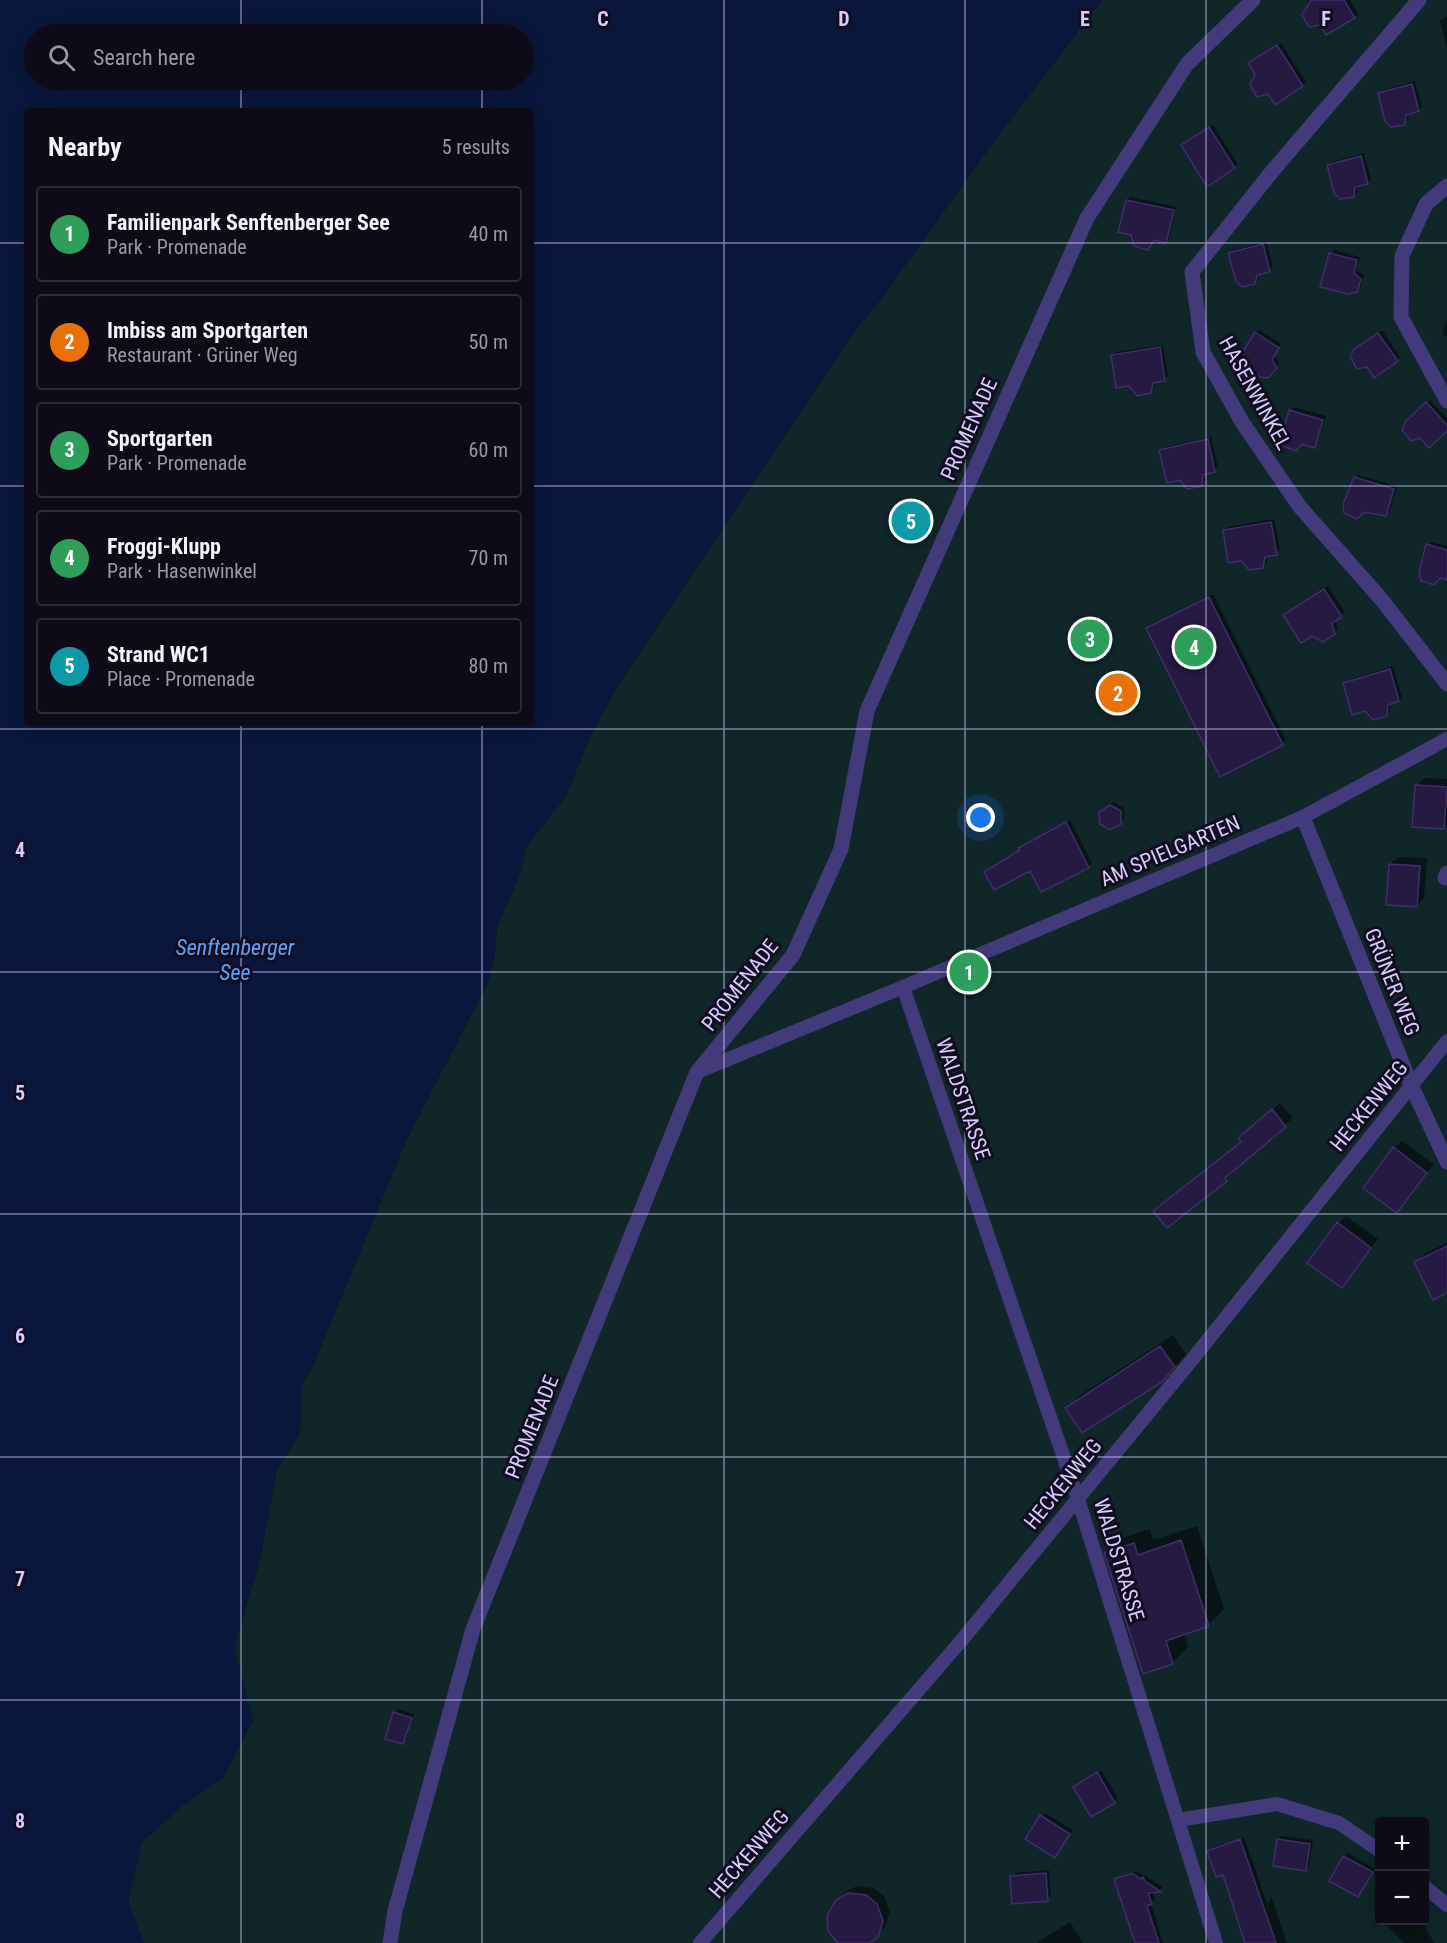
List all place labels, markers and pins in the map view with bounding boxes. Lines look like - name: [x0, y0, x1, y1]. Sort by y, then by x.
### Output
- pin: 5: [892, 498, 930, 544]
- pin: 3: [1070, 616, 1110, 662]
- pin: 4: [1174, 624, 1214, 670]
- pin: 2: [1098, 670, 1138, 716]
- pin: 1: [950, 950, 988, 994]

